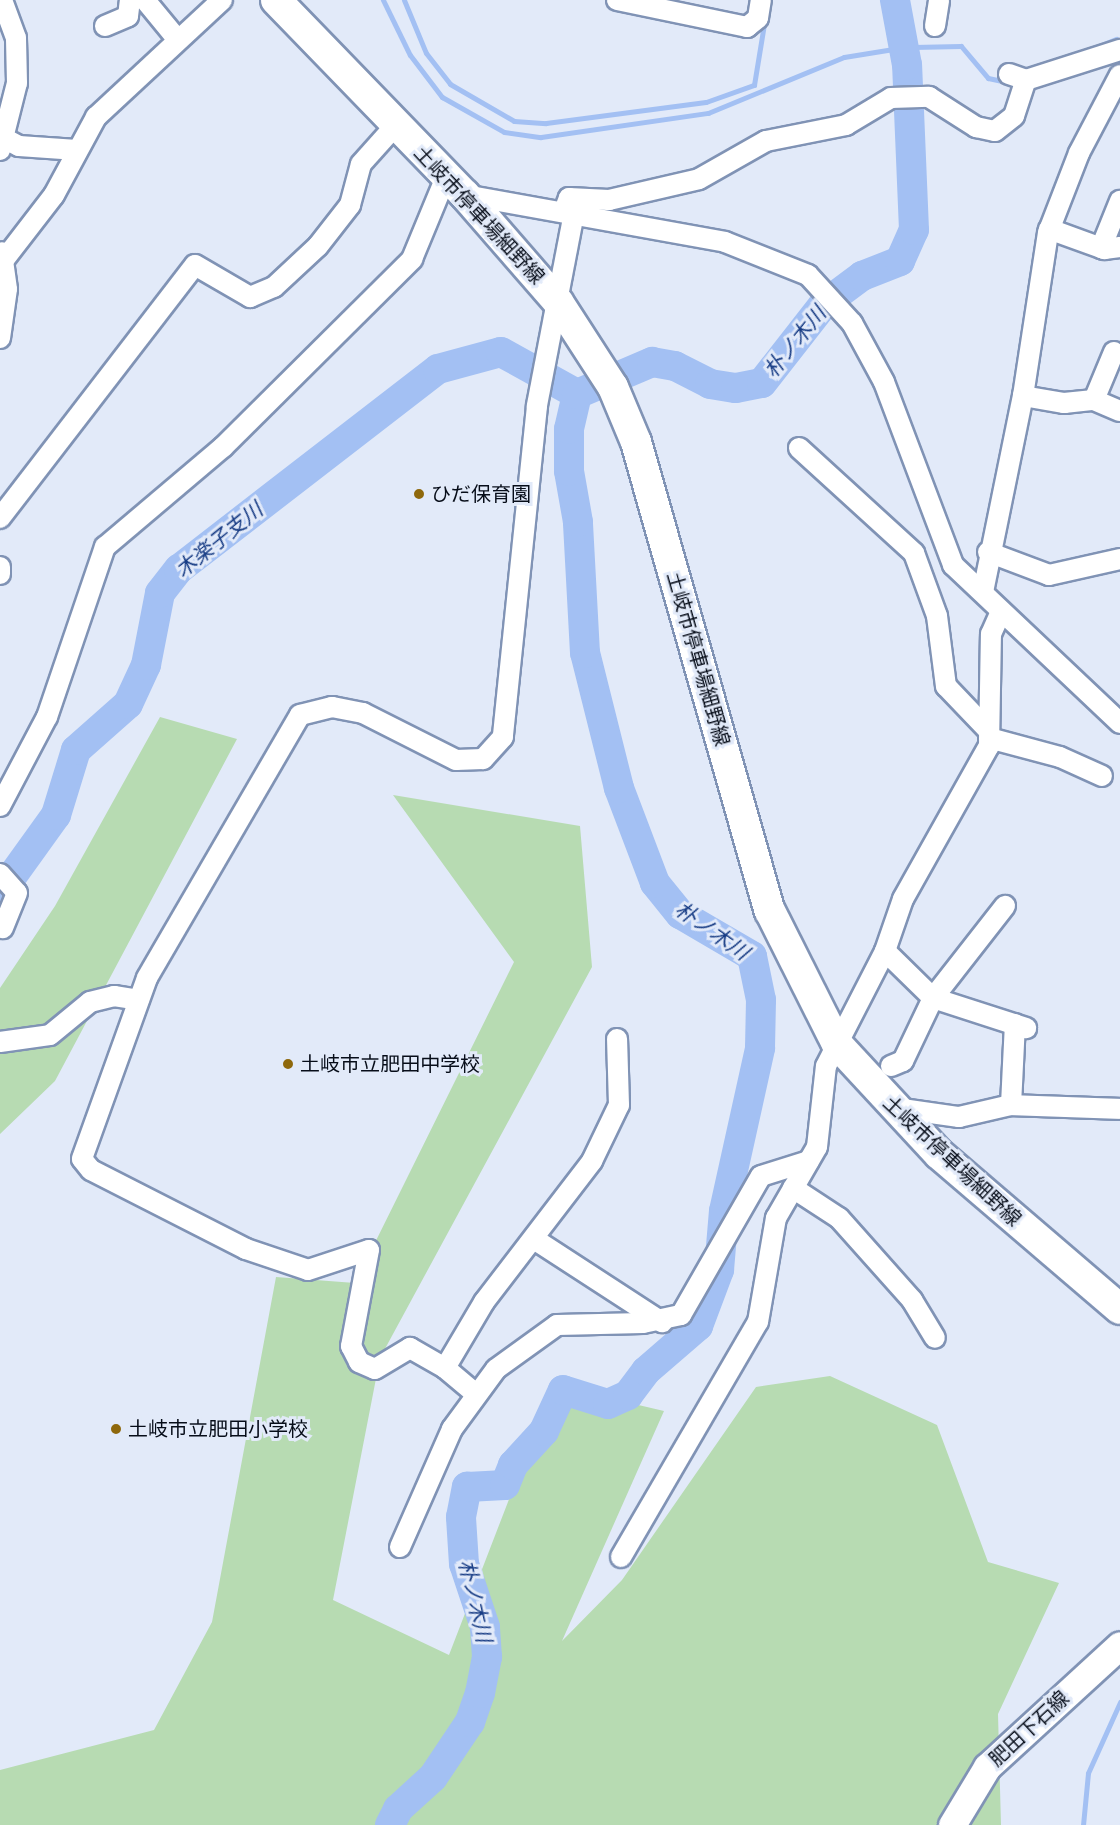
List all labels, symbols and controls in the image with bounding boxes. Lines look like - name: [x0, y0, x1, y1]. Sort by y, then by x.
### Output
- street label: 土岐市停車場細野線: [409, 141, 549, 289]
- water label: 朴ノ木川: [759, 301, 831, 383]
- place label: ひだ保育園: [431, 482, 531, 506]
- marker: ひだ保育園: [412, 487, 426, 501]
- water label: 木楽子支川: [170, 497, 268, 583]
- street label: 土岐市停車場細野線: [662, 569, 734, 749]
- water label: 朴ノ木川: [670, 897, 754, 965]
- place label: 土岐市立肥田中学校: [300, 1052, 480, 1076]
- marker: 土岐市立肥田中学校: [281, 1057, 295, 1071]
- street label: 土岐市停車場細野線: [878, 1091, 1026, 1231]
- place label: 土岐市立肥田小学校: [128, 1417, 308, 1441]
- marker: 土岐市立肥田小学校: [109, 1422, 123, 1436]
- water label: 朴ノ木川: [453, 1557, 497, 1645]
- street label: 肥田下石線: [984, 1686, 1074, 1772]

